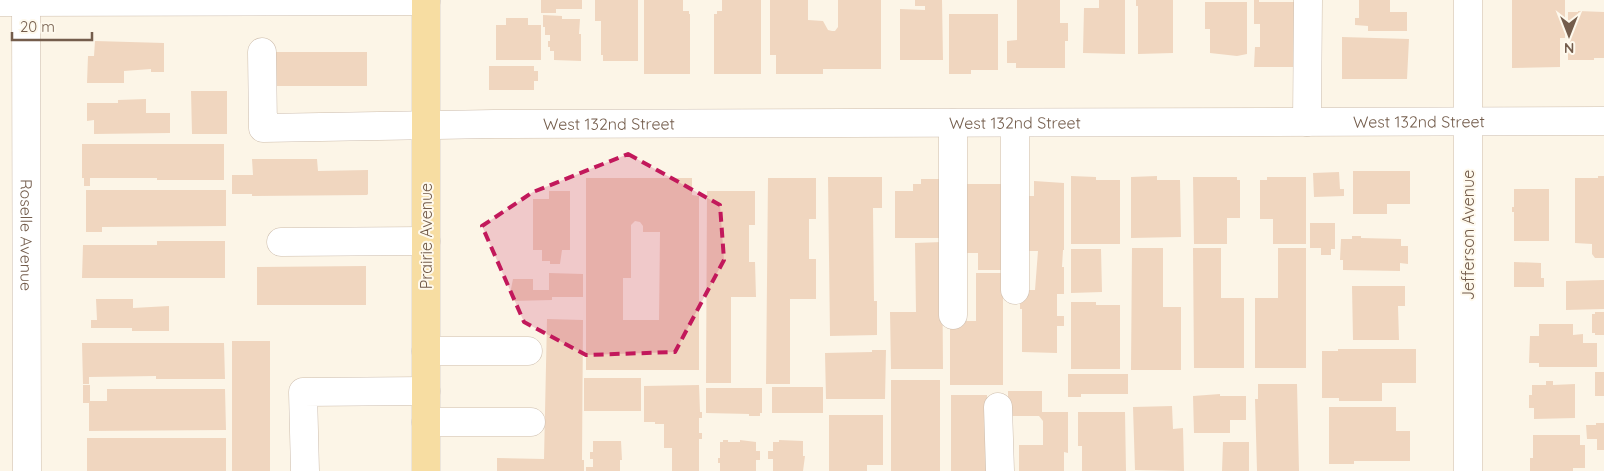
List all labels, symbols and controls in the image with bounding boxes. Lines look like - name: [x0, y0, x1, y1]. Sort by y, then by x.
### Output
- scale bar: [12, 10, 92, 42]
- north arrow: [1544, 10, 1594, 60]
- text: 20 m: [20, 17, 55, 36]
- text: N: [1564, 39, 1574, 57]
- street label: West 132nd Street: [1353, 111, 1485, 132]
- street label: West 132nd Street: [949, 112, 1081, 133]
- street label: West 132nd Street: [543, 114, 675, 134]
- street label: Jefferson Avenue: [1458, 170, 1478, 300]
- street label: Roselle Avenue: [16, 179, 37, 291]
- street label: Prairie Avenue: [416, 183, 436, 289]

